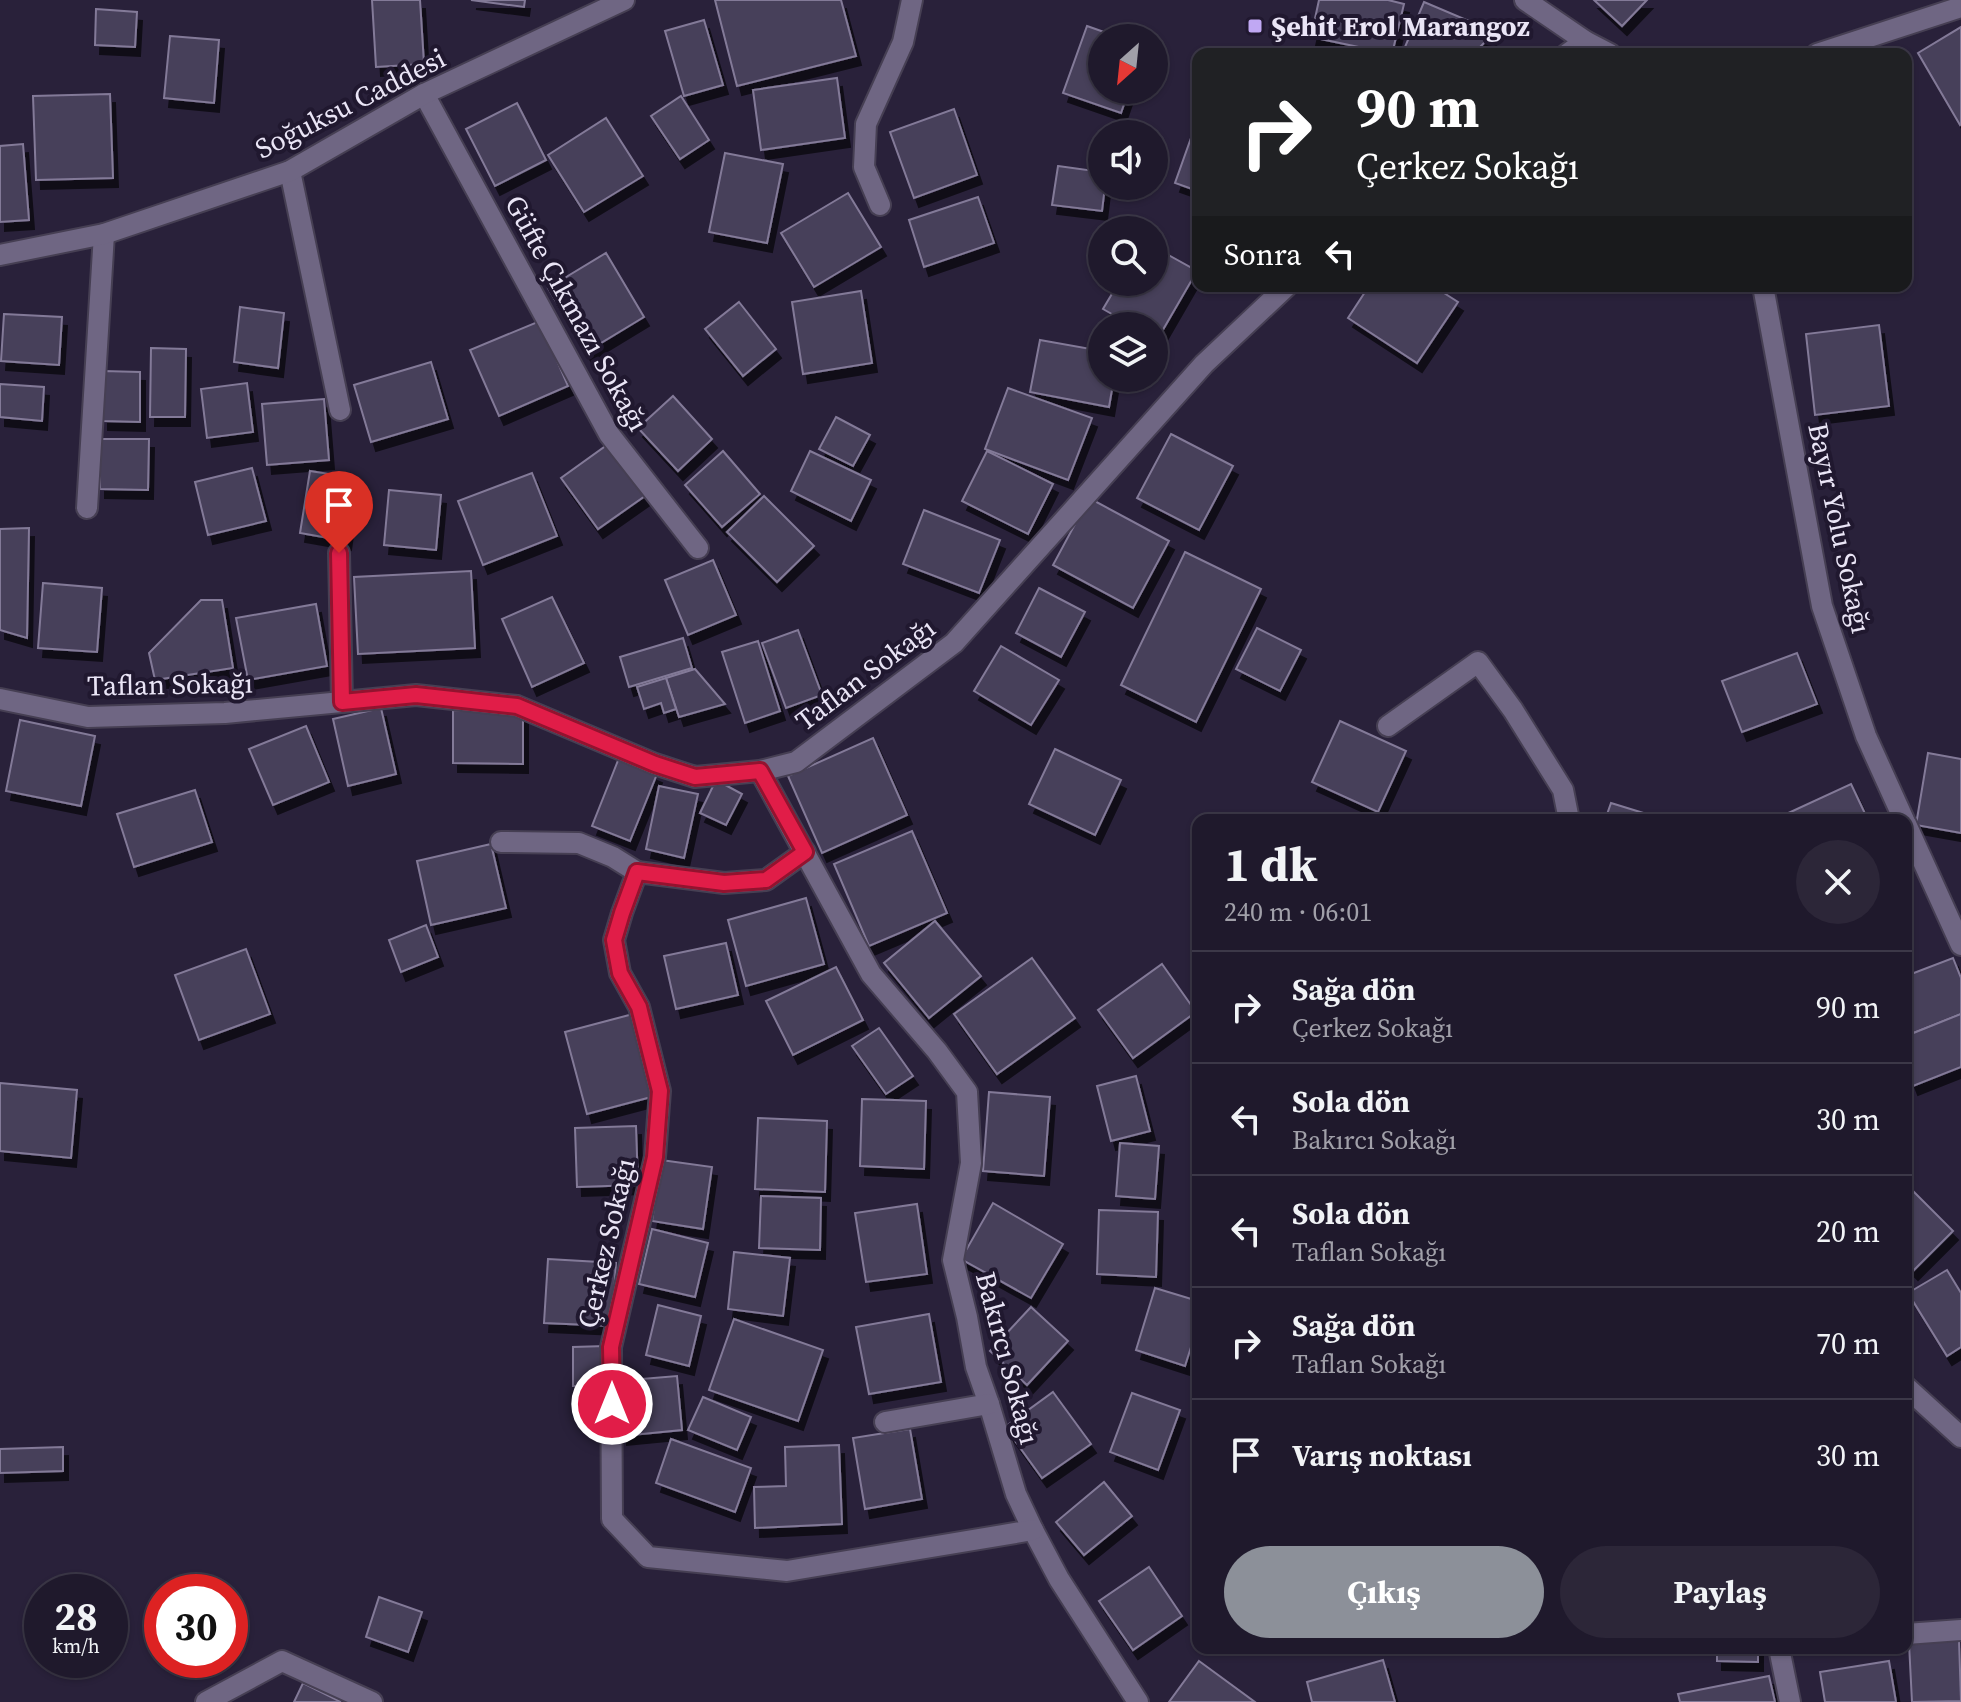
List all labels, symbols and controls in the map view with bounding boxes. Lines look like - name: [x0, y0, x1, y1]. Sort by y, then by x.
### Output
- place label: Şehit Erol Marangoz: [1271, 7, 1530, 45]
- marker: Şehit Erol Marangoz: [1246, 17, 1264, 35]
- north arrow: [1088, 24, 1168, 104]
- map controls: [1088, 24, 1168, 392]
- street label: Soğuksu Caddesi: [248, 39, 452, 167]
- text: 90 m: [1356, 69, 1479, 146]
- icon: right: [1224, 80, 1328, 184]
- button: sound: [1088, 120, 1168, 200]
- text: Çerkez Sokağı: [1356, 142, 1579, 191]
- street label: Güfte Çıkmazı Sokağı: [496, 188, 658, 438]
- button: search: [1088, 216, 1168, 296]
- icon: left: [1318, 232, 1362, 276]
- text: Sonra: [1224, 234, 1302, 275]
- button: layers: [1088, 312, 1168, 392]
- street label: Bayır Yolu Sokağı: [1799, 419, 1881, 637]
- pin: [305, 471, 373, 553]
- icon: arrive: [317, 483, 361, 527]
- street label: Taflan Sokağı: [787, 609, 943, 739]
- street label: Taflan Sokağı: [87, 664, 253, 704]
- text: 1 dk: [1224, 831, 1318, 897]
- button: close: [1796, 840, 1880, 924]
- text: 240 m · 06:01: [1224, 894, 1372, 930]
- text: Sağa dön: [1292, 969, 1415, 1010]
- icon: right: [1224, 985, 1268, 1029]
- text: 90 m: [1816, 987, 1880, 1028]
- text: Çerkez Sokağı: [1292, 1010, 1453, 1046]
- text: Sola dön: [1292, 1081, 1410, 1122]
- icon: left: [1224, 1097, 1268, 1141]
- text: 30 m: [1816, 1099, 1880, 1140]
- text: Bakırcı Sokağı: [1292, 1122, 1457, 1158]
- street label: Çerkez Sokağı: [568, 1154, 644, 1332]
- text: Sola dön: [1292, 1193, 1410, 1234]
- icon: left: [1224, 1209, 1268, 1253]
- text: 20 m: [1816, 1211, 1880, 1252]
- text: Taflan Sokağı: [1292, 1234, 1446, 1270]
- street label: Bakırcı Sokağı: [967, 1268, 1049, 1448]
- text: Sağa dön: [1292, 1305, 1415, 1346]
- icon: right: [1224, 1321, 1268, 1365]
- text: 70 m: [1816, 1323, 1880, 1364]
- text: Taflan Sokağı: [1292, 1346, 1446, 1382]
- position arrow: [570, 1362, 654, 1446]
- icon: arrive: [1224, 1433, 1268, 1477]
- text: Varış noktası: [1292, 1435, 1472, 1476]
- text: 30 m: [1816, 1435, 1880, 1476]
- button: Çıkış: [1224, 1546, 1544, 1638]
- button: Paylaş: [1560, 1546, 1880, 1638]
- speed limit sign: 30: [144, 1574, 248, 1678]
- text: 28: [54, 1589, 98, 1643]
- text: km/h: [52, 1632, 100, 1660]

